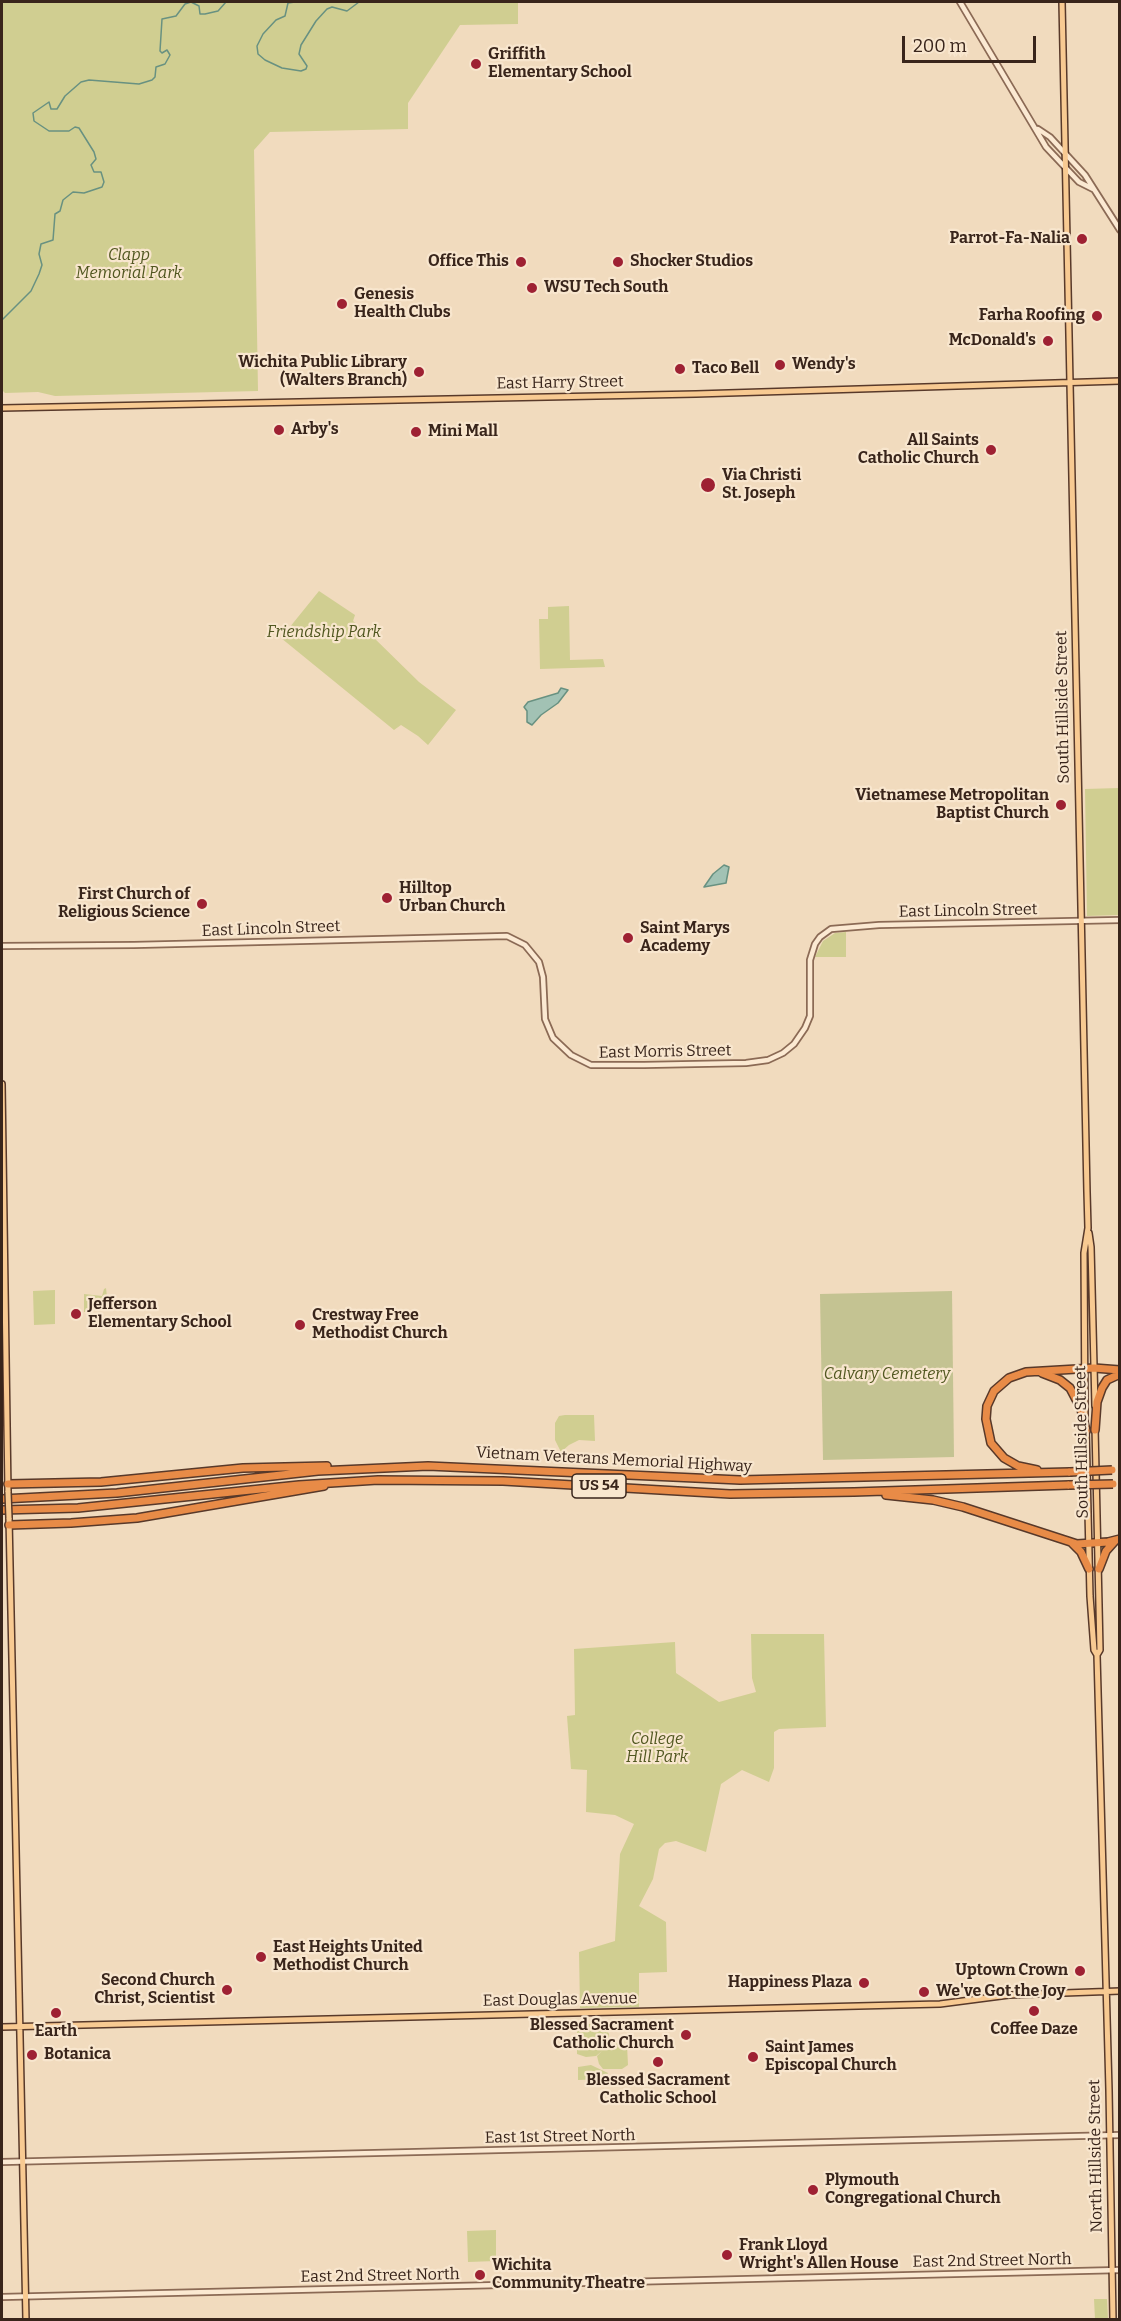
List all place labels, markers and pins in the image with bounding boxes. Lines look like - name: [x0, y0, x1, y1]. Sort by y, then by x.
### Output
- place label: Griffith Elementary School: [488, 45, 632, 83]
- marker: Griffith Elementary School: [469, 57, 483, 71]
- place label: Parrot-Fa-Nalia: [950, 229, 1070, 249]
- marker: Parrot-Fa-Nalia: [1075, 232, 1089, 246]
- place label: Office This: [428, 252, 509, 272]
- place label: Shocker Studios: [630, 252, 753, 272]
- marker: Office This: [514, 255, 528, 269]
- marker: Shocker Studios: [611, 255, 625, 269]
- place label: WSU Tech South: [544, 278, 668, 298]
- marker: WSU Tech South: [525, 281, 539, 295]
- place label: Genesis Health Clubs: [354, 285, 451, 323]
- marker: Genesis Health Clubs: [335, 297, 349, 311]
- place label: Farha Roofing: [979, 306, 1085, 326]
- marker: Farha Roofing: [1090, 309, 1104, 323]
- place label: McDonald's: [949, 331, 1036, 351]
- marker: McDonald's: [1041, 334, 1055, 348]
- place label: Wichita Public Library (Walters Branch): [238, 353, 407, 391]
- place label: Wendy's: [792, 355, 856, 375]
- marker: Wendy's: [773, 358, 787, 372]
- place label: Taco Bell: [692, 359, 759, 379]
- marker: Taco Bell: [673, 362, 687, 376]
- marker: Wichita Public Library (Walters Branch): [412, 365, 426, 379]
- place label: Arby's: [291, 420, 339, 440]
- place label: Mini Mall: [428, 422, 498, 442]
- marker: Arby's: [272, 423, 286, 437]
- marker: Mini Mall: [409, 425, 423, 439]
- place label: All Saints Catholic Church: [858, 431, 979, 469]
- marker: All Saints Catholic Church: [984, 443, 998, 457]
- place label: Via Christi St. Joseph: [722, 466, 801, 504]
- marker: Via Christi St. Joseph: [699, 476, 717, 494]
- place label: Vietnamese Metropolitan Baptist Church: [855, 786, 1049, 824]
- marker: Vietnamese Metropolitan Baptist Church: [1054, 798, 1068, 812]
- place label: Hilltop Urban Church: [399, 879, 505, 917]
- place label: First Church of Religious Science: [58, 885, 190, 923]
- marker: Hilltop Urban Church: [380, 891, 394, 905]
- marker: First Church of Religious Science: [195, 897, 209, 911]
- place label: Saint Marys Academy: [640, 919, 730, 957]
- marker: Saint Marys Academy: [621, 931, 635, 945]
- place label: Jefferson Elementary School: [88, 1295, 232, 1333]
- place label: Crestway Free Methodist Church: [312, 1306, 448, 1344]
- marker: Jefferson Elementary School: [69, 1307, 83, 1321]
- marker: Crestway Free Methodist Church: [293, 1318, 307, 1332]
- place label: East Heights United Methodist Church: [273, 1938, 423, 1976]
- marker: East Heights United Methodist Church: [254, 1950, 268, 1964]
- place label: Uptown Crown: [955, 1961, 1068, 1981]
- marker: Uptown Crown: [1073, 1964, 1087, 1978]
- place label: Second Church Christ, Scientist: [94, 1971, 215, 2009]
- place label: Happiness Plaza: [728, 1973, 852, 1993]
- marker: Happiness Plaza: [857, 1976, 871, 1990]
- place label: We've Got the Joy: [936, 1982, 1065, 2002]
- marker: Second Church Christ, Scientist: [220, 1983, 234, 1997]
- marker: We've Got the Joy: [917, 1985, 931, 1999]
- marker: Coffee Daze: [1027, 2004, 1041, 2018]
- marker: Earth: [49, 2006, 63, 2020]
- place label: Blessed Sacrament Catholic Church: [530, 2016, 674, 2054]
- place label: Coffee Daze: [990, 2020, 1078, 2040]
- place label: Earth: [35, 2022, 77, 2042]
- marker: Blessed Sacrament Catholic Church: [679, 2028, 693, 2042]
- place label: Saint James Episcopal Church: [765, 2038, 897, 2076]
- place label: Botanica: [44, 2045, 111, 2065]
- marker: Botanica: [25, 2048, 39, 2062]
- marker: Saint James Episcopal Church: [746, 2050, 760, 2064]
- marker: Blessed Sacrament Catholic School: [651, 2055, 665, 2069]
- place label: Blessed Sacrament Catholic School: [586, 2071, 730, 2109]
- place label: Plymouth Congregational Church: [825, 2171, 1001, 2209]
- marker: Plymouth Congregational Church: [806, 2183, 820, 2197]
- place label: Frank Lloyd Wright's Allen House: [739, 2236, 899, 2274]
- marker: Frank Lloyd Wright's Allen House: [720, 2248, 734, 2262]
- place label: Wichita Community Theatre: [492, 2256, 645, 2294]
- marker: Wichita Community Theatre: [473, 2268, 487, 2282]

